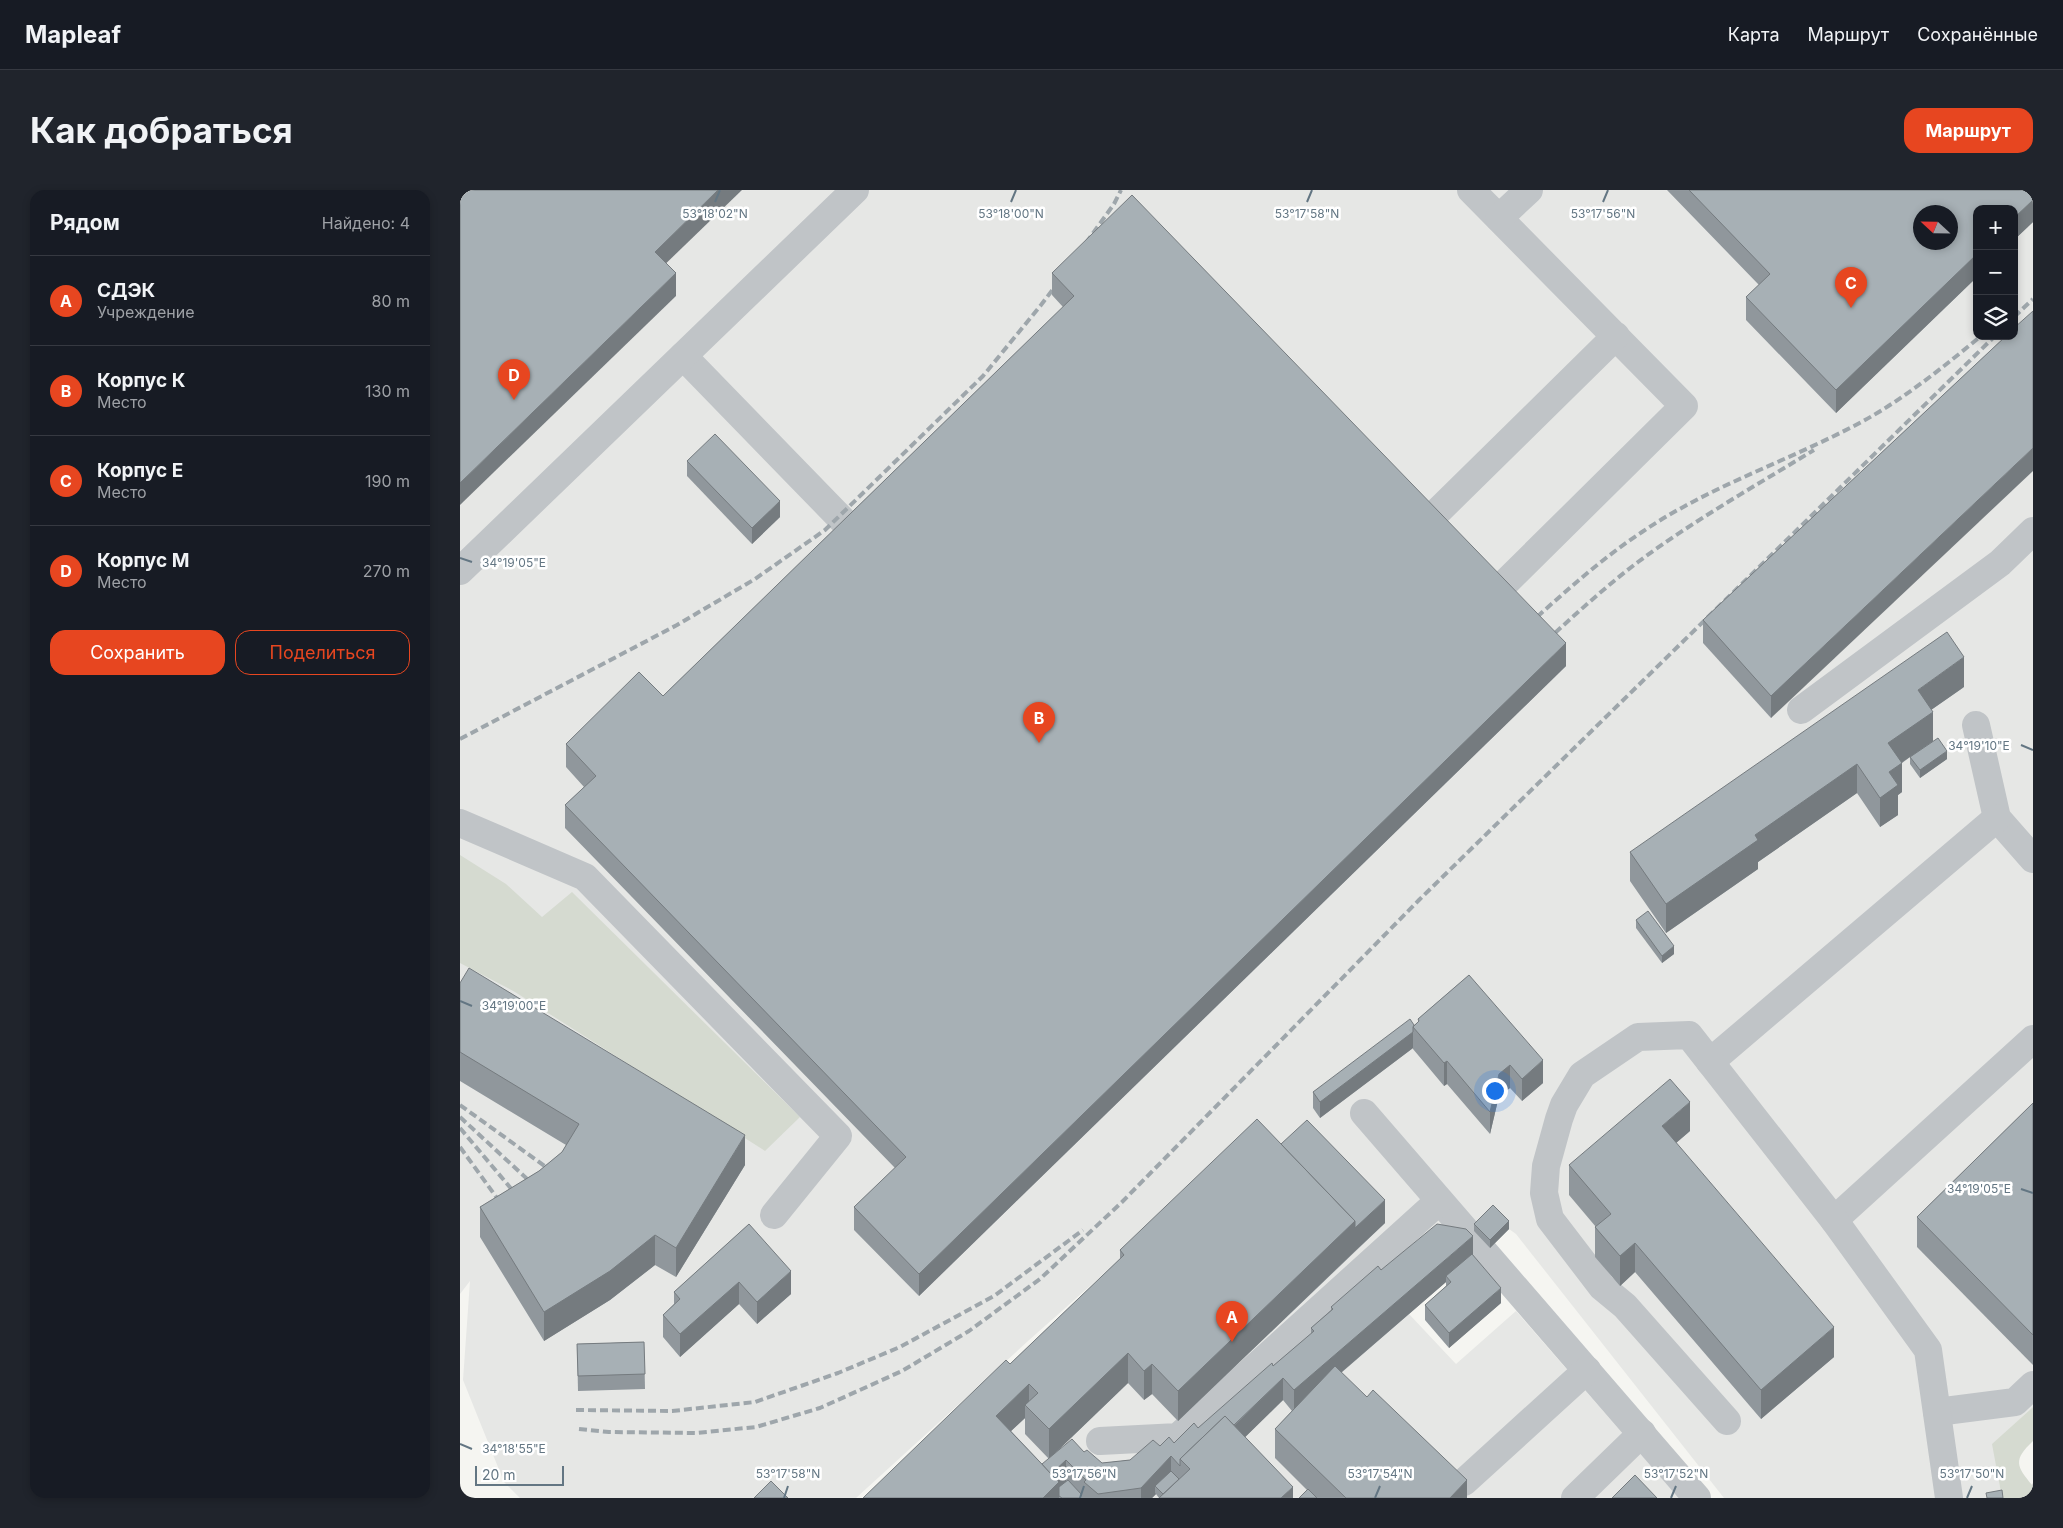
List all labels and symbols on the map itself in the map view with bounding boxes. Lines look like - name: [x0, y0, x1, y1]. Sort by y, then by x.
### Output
- north arrow: [1913, 205, 1958, 250]
- text: 53°18'02"N: [682, 206, 748, 221]
- text: 53°18'00"N: [978, 206, 1044, 221]
- text: 53°17'58"N: [1275, 206, 1339, 221]
- text: 53°17'56"N: [1571, 206, 1635, 221]
- pin: C: [1835, 267, 1867, 308]
- pin: D: [498, 359, 530, 400]
- text: 34°19'05"E: [482, 555, 546, 570]
- pin: B: [1023, 702, 1055, 743]
- text: 34°19'10"E: [1948, 738, 2010, 753]
- text: 34°19'00"E: [482, 998, 546, 1013]
- your location: [1482, 1078, 1508, 1104]
- text: 34°19'05"E: [1947, 1181, 2011, 1196]
- pin: A: [1216, 1301, 1248, 1342]
- text: 34°18'55"E: [482, 1441, 546, 1456]
- scale bar: [475, 1463, 564, 1486]
- text: 53°17'58"N: [756, 1466, 820, 1481]
- text: 53°17'56"N: [1052, 1466, 1116, 1481]
- text: 53°17'54"N: [1348, 1466, 1412, 1481]
- text: 53°17'52"N: [1644, 1466, 1708, 1481]
- text: 53°17'50"N: [1940, 1466, 2004, 1481]

